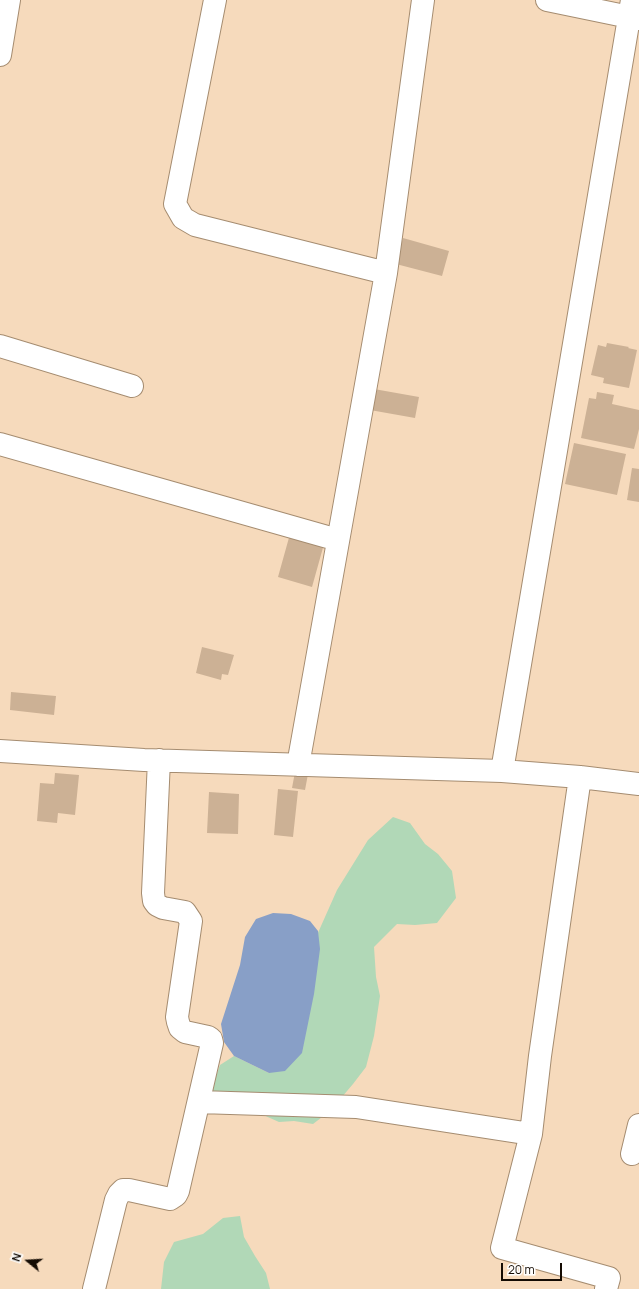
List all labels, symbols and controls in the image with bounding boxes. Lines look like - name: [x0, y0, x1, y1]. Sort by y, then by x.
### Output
- north arrow: [8, 1241, 48, 1281]
- text: N: [8, 1251, 24, 1263]
- scale bar: [503, 1255, 564, 1281]
- text: 20 m: [508, 1261, 535, 1278]

